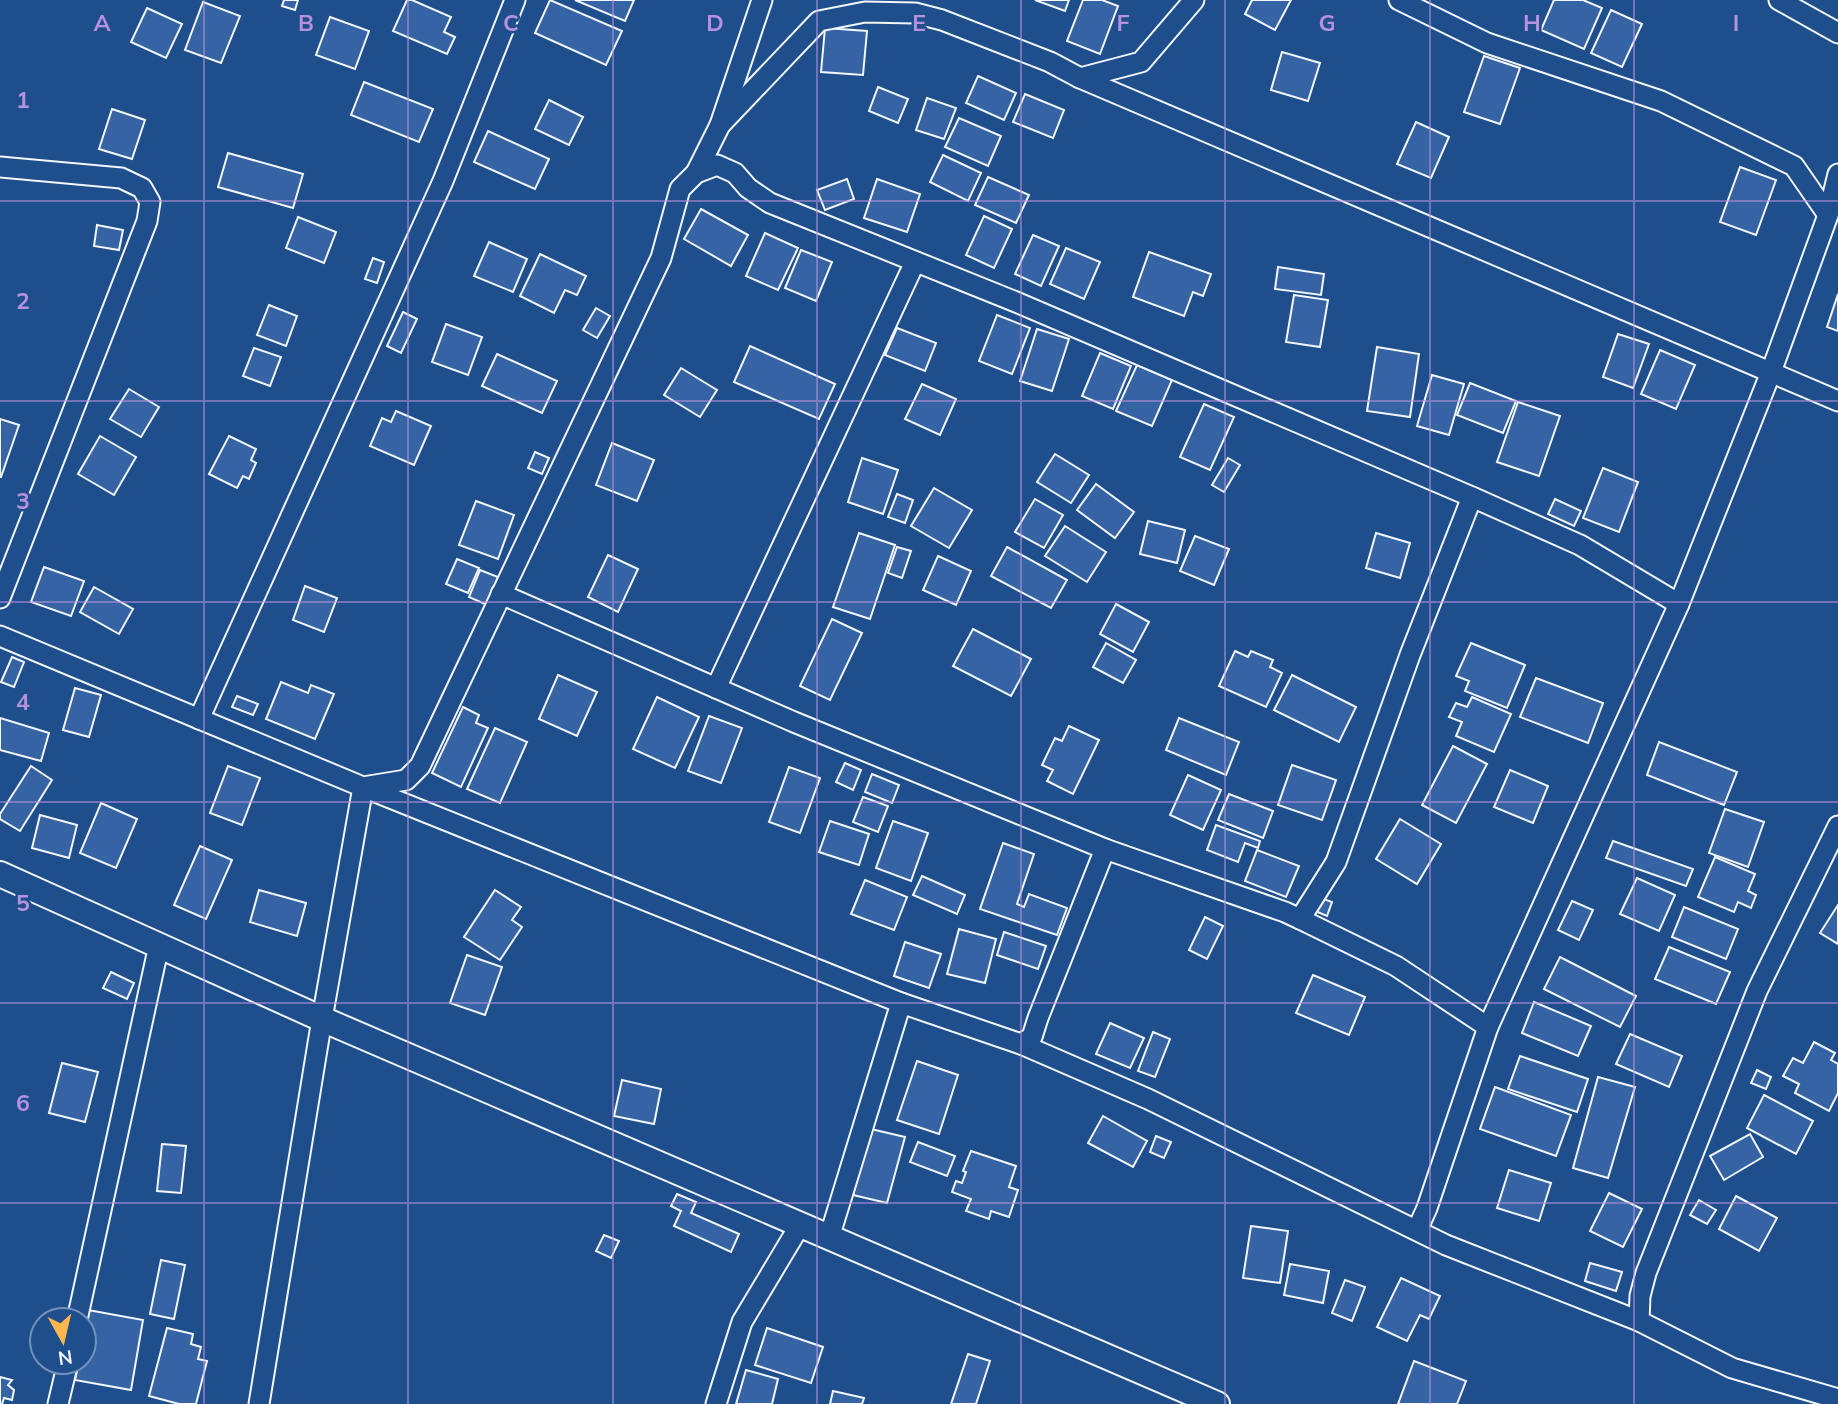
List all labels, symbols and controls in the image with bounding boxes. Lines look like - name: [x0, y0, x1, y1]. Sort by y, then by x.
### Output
- text: A: [93, 8, 111, 37]
- text: B: [298, 8, 314, 37]
- text: C: [503, 8, 519, 37]
- text: D: [706, 8, 724, 37]
- text: E: [912, 8, 926, 37]
- text: F: [1116, 8, 1130, 37]
- text: G: [1318, 8, 1336, 37]
- text: H: [1523, 8, 1541, 37]
- text: I: [1733, 8, 1739, 37]
- text: 1: [16, 85, 30, 114]
- text: 2: [16, 286, 30, 315]
- text: 3: [16, 486, 30, 515]
- text: 4: [16, 687, 30, 716]
- text: 5: [16, 888, 30, 917]
- text: 6: [16, 1088, 30, 1117]
- north arrow: [28, 1306, 98, 1376]
- text: N: [57, 1345, 74, 1371]

